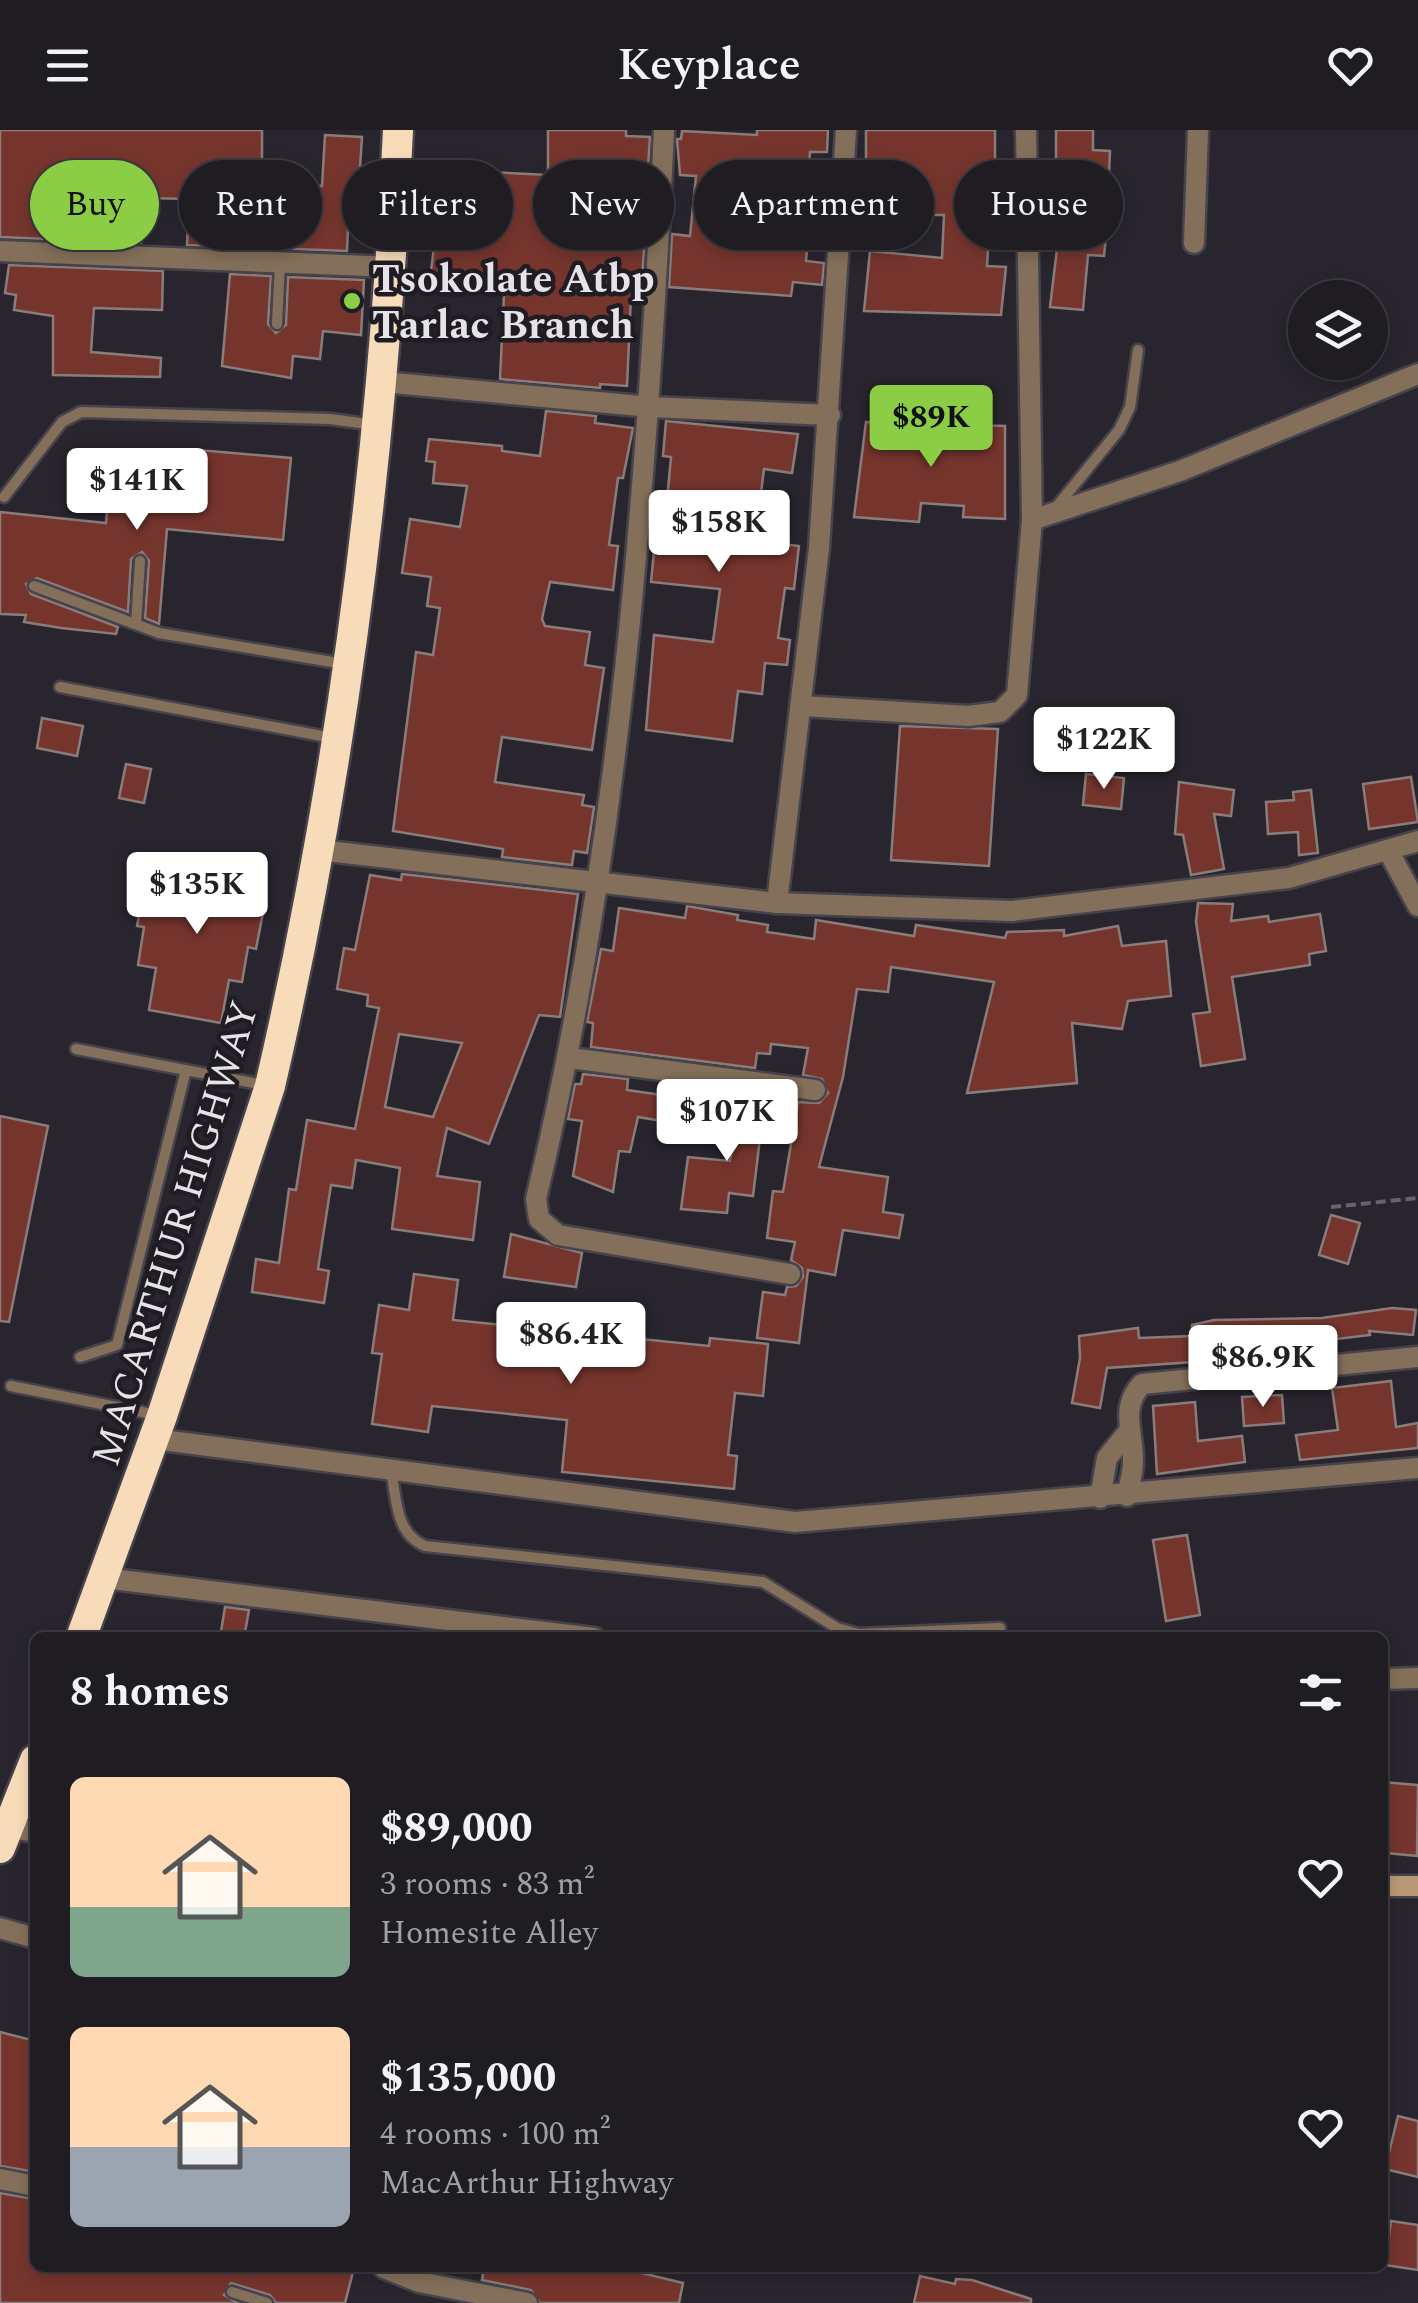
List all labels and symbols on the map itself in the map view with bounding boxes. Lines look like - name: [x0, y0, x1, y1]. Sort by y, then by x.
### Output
- place label: Tsokolate Atbp Tarlac Branch: [372, 250, 655, 357]
- marker: Tsokolate Atbp Tarlac Branch: [341, 290, 363, 312]
- pin: $89K: [872, 385, 990, 470]
- pin: $141K: [67, 448, 207, 533]
- pin: $158K: [649, 490, 789, 575]
- pin: $122K: [1034, 707, 1174, 792]
- pin: $135K: [127, 852, 267, 937]
- street label: MACARTHUR HIGHWAY: [76, 993, 276, 1474]
- pin: $107K: [657, 1079, 797, 1164]
- pin: $86.4K: [490, 1302, 652, 1387]
- pin: $86.9K: [1182, 1325, 1344, 1410]

